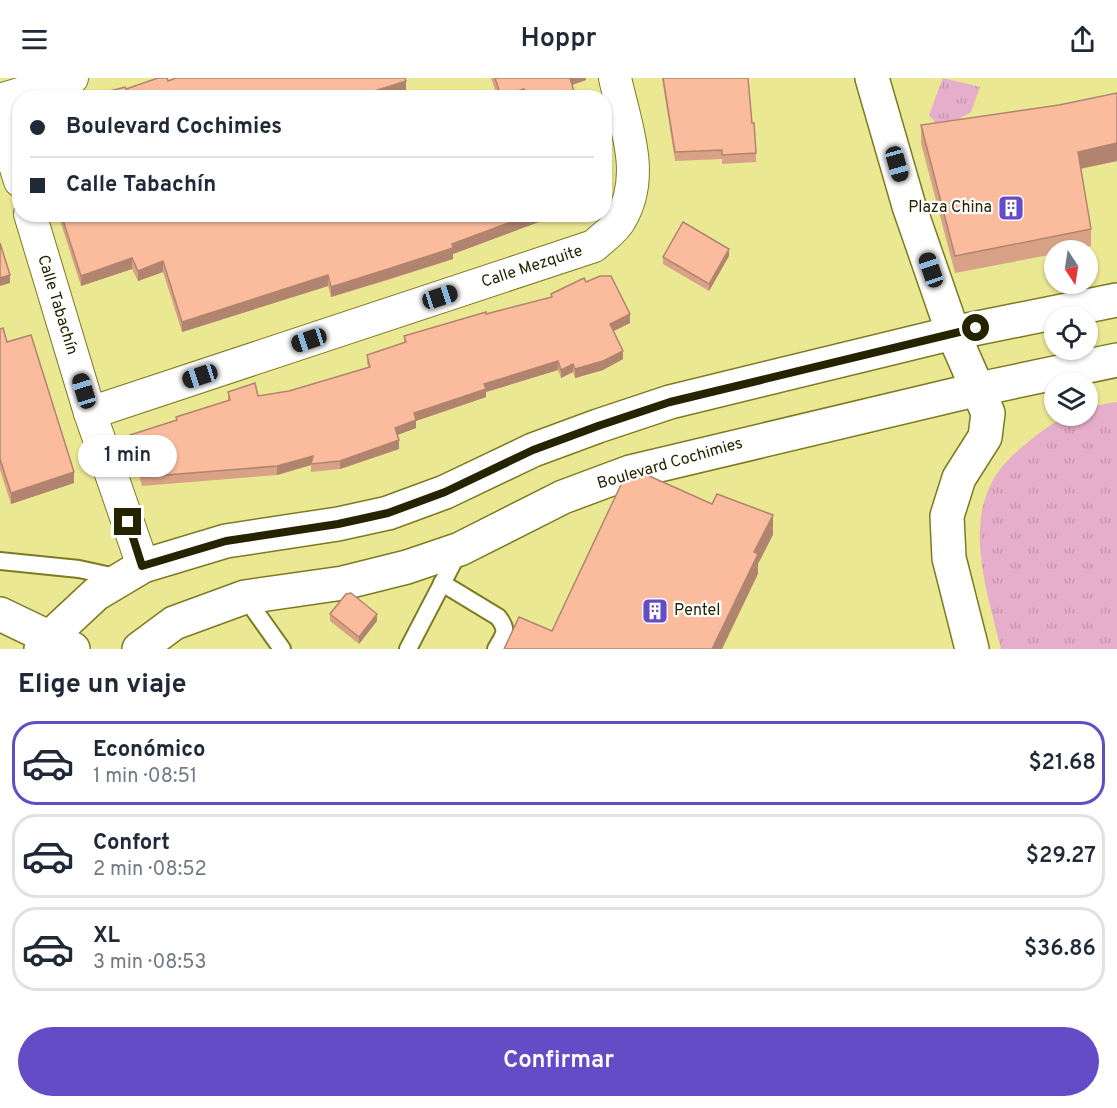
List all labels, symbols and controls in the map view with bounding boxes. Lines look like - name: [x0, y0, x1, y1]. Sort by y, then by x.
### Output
- text: Hoppr: [521, 22, 596, 56]
- icon: menu: [18, 23, 51, 56]
- icon: share: [1066, 23, 1099, 56]
- text: Boulevard Cochimies: [66, 114, 282, 141]
- car: [883, 144, 911, 184]
- text: Calle Tabachín: [66, 172, 216, 199]
- building icon: Plaza China: [996, 193, 1026, 223]
- place label: Plaza China: [908, 198, 992, 218]
- north arrow: [1044, 240, 1098, 294]
- map controls: [1044, 240, 1098, 426]
- street label: Calle Mezquite: [479, 241, 585, 293]
- car: [917, 250, 945, 290]
- street label: Calle Tabachín: [32, 253, 82, 357]
- car: [420, 283, 460, 311]
- button: locate: [1044, 306, 1098, 360]
- route start: [962, 314, 989, 341]
- car: [289, 326, 329, 354]
- car: [180, 362, 220, 390]
- car: [70, 371, 98, 411]
- button: layers: [1044, 372, 1098, 426]
- street label: Boulevard Cochimies: [595, 434, 745, 494]
- callout: 1 min: [78, 435, 178, 477]
- text: 1 min: [104, 443, 151, 469]
- route end: [114, 508, 141, 535]
- building icon: Pentel: [640, 596, 670, 626]
- place label: Pentel: [674, 601, 720, 621]
- text: Elige un viaje: [18, 668, 187, 702]
- icon: car: [21, 736, 75, 790]
- text: Económico: [93, 737, 206, 764]
- text: $21.68: [1028, 750, 1096, 777]
- text: 1 min · 08:51: [93, 764, 197, 790]
- icon: car: [21, 829, 75, 883]
- text: Confort: [93, 830, 170, 857]
- text: $29.27: [1026, 843, 1096, 870]
- text: 2 min · 08:52: [93, 857, 207, 883]
- icon: car: [21, 922, 75, 976]
- text: XL: [93, 923, 120, 950]
- text: $36.86: [1024, 936, 1096, 963]
- text: 3 min · 08:53: [93, 950, 206, 976]
- button: Confirmar: [18, 1027, 1099, 1096]

